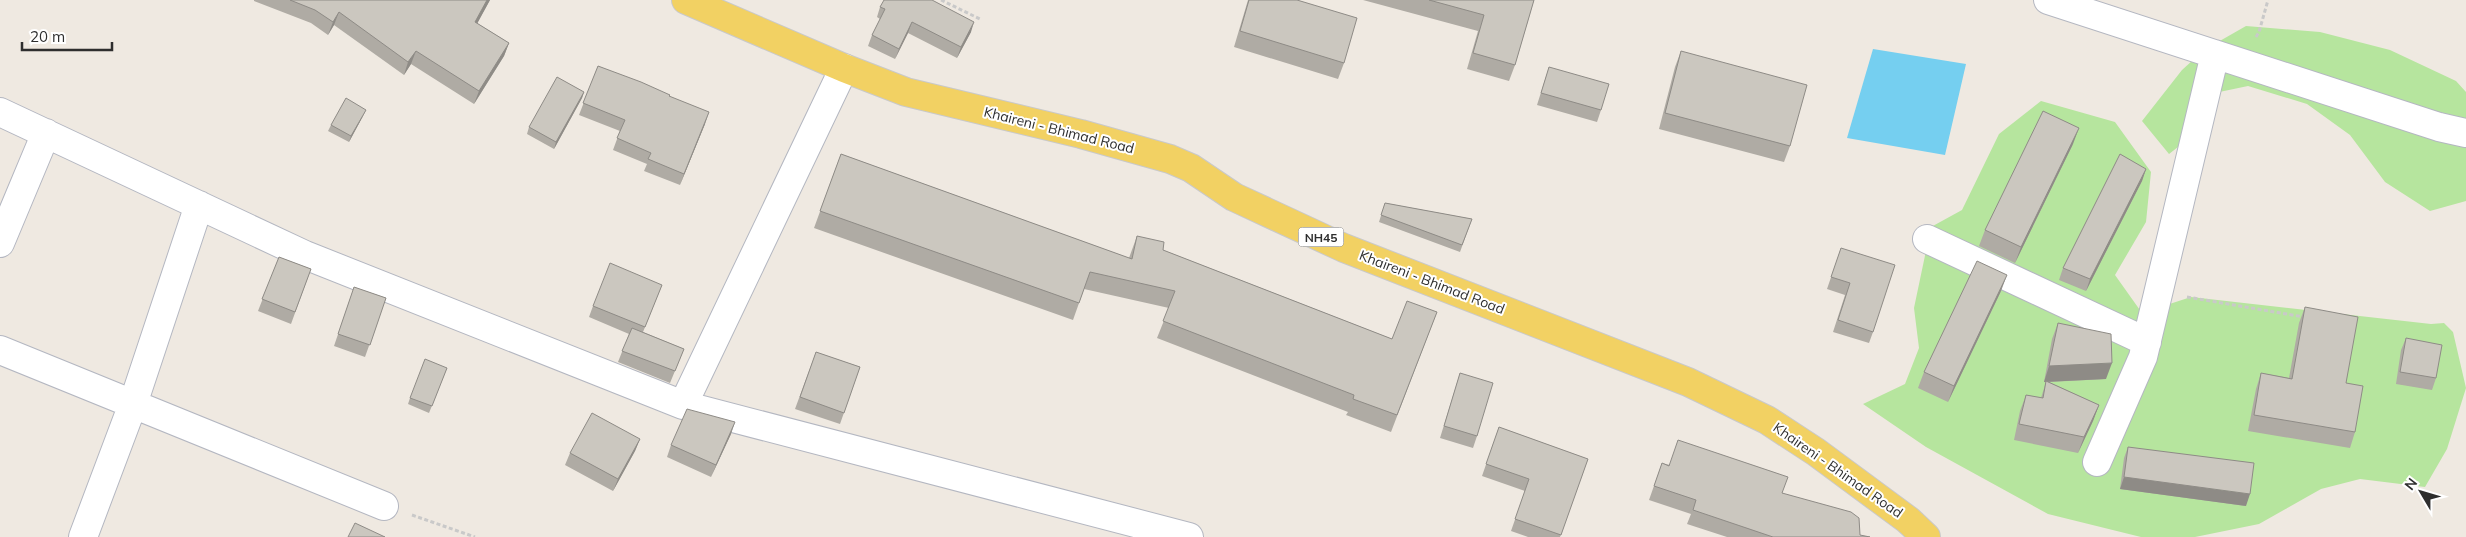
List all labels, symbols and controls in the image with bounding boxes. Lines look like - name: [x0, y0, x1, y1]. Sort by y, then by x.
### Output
- scale bar: [22, 20, 112, 52]
- text: 20 m: [30, 27, 65, 46]
- street label: Khaireni - Bhimad Road: [982, 103, 1136, 157]
- road number: NH45: [1298, 228, 1344, 246]
- street label: Khaireni - Bhimad Road: [1357, 246, 1507, 318]
- street label: Khaireni - Bhimad Road: [1770, 418, 1906, 522]
- north arrow: [2396, 467, 2446, 517]
- text: N: [2400, 474, 2421, 494]

